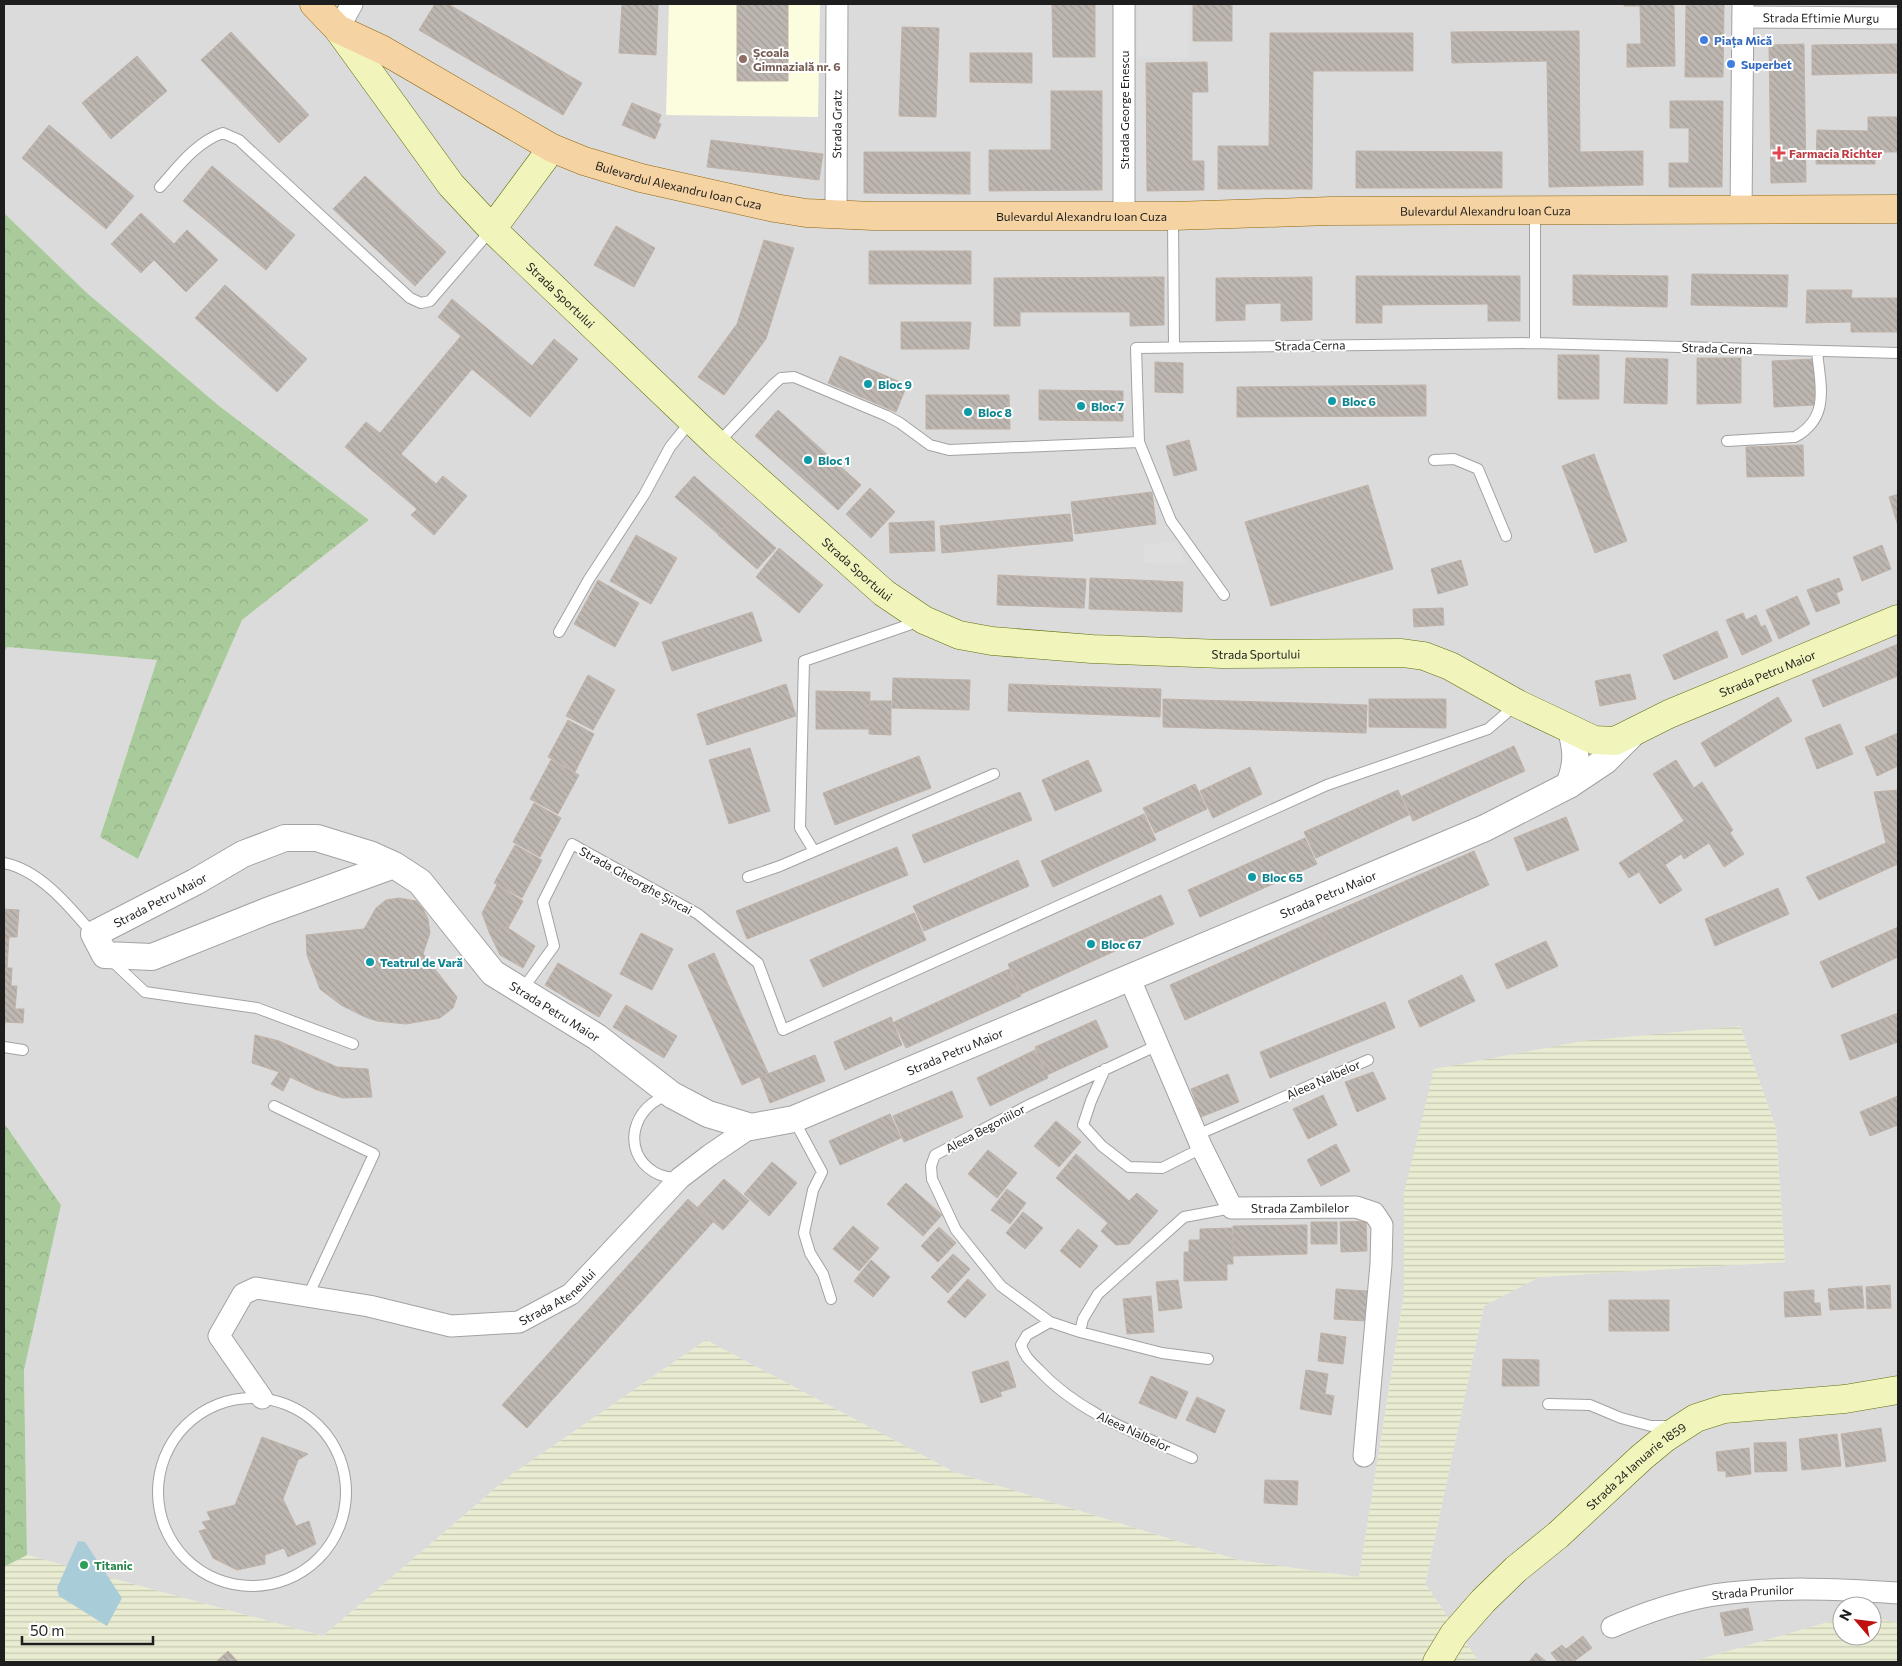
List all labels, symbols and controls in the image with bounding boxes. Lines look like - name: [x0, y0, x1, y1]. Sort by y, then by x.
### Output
- street label: Strada Eftimie Murgu: [1763, 10, 1879, 25]
- place label: Piața Mică: [1714, 33, 1772, 48]
- marker: Piața Mică: [1698, 34, 1710, 46]
- place label: Școala Gimnazială nr. 6: [753, 45, 841, 73]
- street label: Strada George Enescu: [1117, 51, 1131, 169]
- marker: Școala Gimnazială nr. 6: [737, 53, 749, 65]
- place label: Superbet: [1741, 57, 1792, 71]
- marker: Superbet: [1725, 58, 1737, 70]
- street label: Strada Gratz: [829, 89, 844, 159]
- place label: Farmacia Richter: [1789, 146, 1882, 160]
- marker: Farmacia Richter: [1773, 147, 1785, 159]
- street label: Bulevardul Alexandru Ioan Cuza: [594, 158, 763, 212]
- street label: Bulevardul Alexandru Ioan Cuza: [1400, 203, 1571, 218]
- street label: Bulevardul Alexandru Ioan Cuza: [996, 209, 1167, 223]
- street label: Strada Sportului: [524, 259, 598, 331]
- street label: Strada Cerna: [1274, 337, 1346, 353]
- street label: Strada Cerna: [1681, 340, 1753, 356]
- place label: Bloc 9: [878, 377, 912, 391]
- marker: Bloc 9: [862, 378, 874, 390]
- place label: Bloc 6: [1342, 394, 1376, 408]
- marker: Bloc 6: [1326, 395, 1338, 407]
- place label: Bloc 7: [1091, 399, 1124, 413]
- marker: Bloc 7: [1075, 400, 1087, 412]
- place label: Bloc 8: [978, 405, 1012, 419]
- marker: Bloc 8: [962, 406, 974, 418]
- place label: Bloc 1: [818, 453, 850, 467]
- marker: Bloc 1: [802, 454, 814, 466]
- street label: Strada Sportului: [819, 534, 895, 604]
- street label: Strada Sportului: [1211, 647, 1300, 661]
- street label: Strada Petru Maior: [1717, 647, 1818, 699]
- street label: Strada Gheorghe Șincai: [577, 843, 695, 918]
- street label: Strada Petru Maior: [1278, 868, 1379, 921]
- street label: Strada Petru Maior: [111, 870, 209, 930]
- place label: Bloc 65: [1262, 870, 1303, 884]
- marker: Bloc 65: [1246, 871, 1258, 883]
- place label: Bloc 67: [1101, 937, 1142, 951]
- marker: Bloc 67: [1085, 938, 1097, 950]
- place label: Teatrul de Vară: [380, 955, 463, 969]
- marker: Teatrul de Vară: [364, 956, 376, 968]
- street label: Strada Petru Maior: [507, 978, 603, 1044]
- street label: Strada Petru Maior: [904, 1025, 1005, 1078]
- street label: Aleea Nalbelor: [1284, 1056, 1362, 1102]
- street label: Aleea Begoniilor: [943, 1101, 1027, 1155]
- street label: Strada Zambilelor: [1251, 1200, 1349, 1215]
- street label: Strada Ateneului: [516, 1266, 598, 1328]
- street label: Aleea Nalbelor: [1095, 1408, 1173, 1454]
- street label: Strada 24 Ianuarie 1859: [1583, 1419, 1688, 1512]
- place label: Titanic: [94, 1558, 133, 1572]
- marker: Titanic: [78, 1559, 90, 1571]
- street label: Strada Prunilor: [1711, 1582, 1794, 1602]
- north arrow: [1832, 1596, 1882, 1646]
- text: N: [1835, 1606, 1855, 1623]
- scale bar: [22, 1614, 154, 1646]
- text: 50 m: [30, 1621, 64, 1639]

